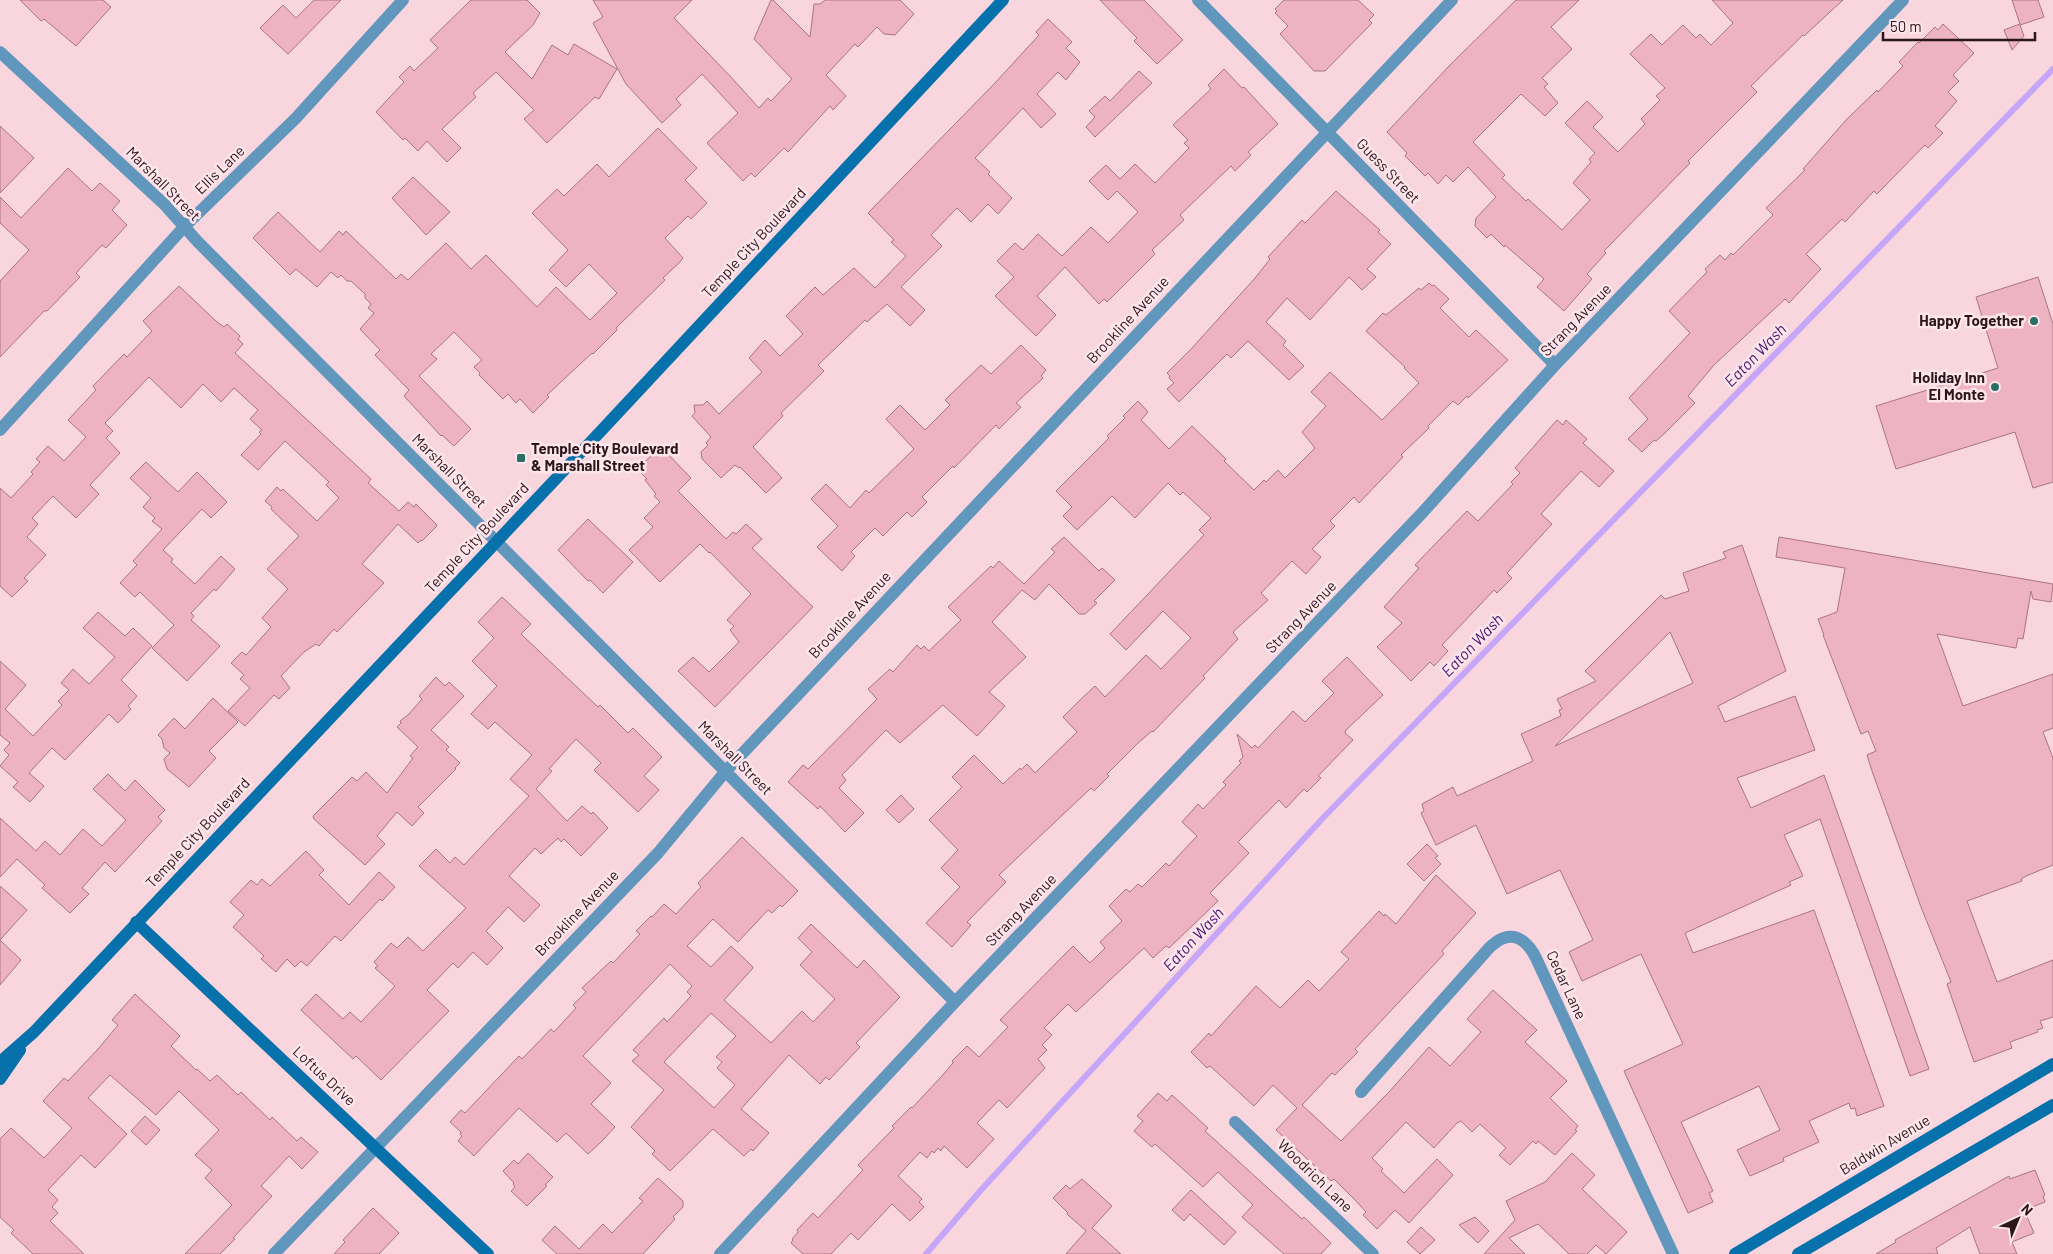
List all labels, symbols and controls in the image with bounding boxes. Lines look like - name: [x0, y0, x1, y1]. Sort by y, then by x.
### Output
- scale bar: [1883, 10, 2036, 42]
- text: 50 m: [1890, 17, 1922, 35]
- street label: Guess Street: [1353, 134, 1424, 207]
- street label: Ellis Lane: [191, 141, 248, 197]
- street label: Marshall Street: [123, 142, 205, 224]
- street label: Temple City Boulevard: [698, 184, 809, 301]
- street label: Brookline Avenue: [1082, 272, 1172, 367]
- street label: Strang Avenue: [1536, 279, 1614, 359]
- place label: Happy Together: [1919, 311, 2024, 329]
- marker: Happy Together: [2028, 315, 2040, 327]
- water label: Eaton Wash: [1720, 319, 1789, 390]
- place label: Holiday Inn El Monte: [1913, 368, 1985, 403]
- marker: Holiday Inn El Monte: [1989, 381, 2001, 393]
- street label: Marshall Street: [409, 429, 491, 511]
- place label: Temple City Boulevard & Marshall Street: [531, 439, 678, 474]
- marker: Temple City Boulevard & Marshall Street: [515, 452, 527, 464]
- street label: Temple City Boulevard: [421, 479, 532, 596]
- street label: Brookline Avenue: [804, 567, 894, 662]
- street label: Strang Avenue: [1261, 576, 1339, 656]
- water label: Eaton Wash: [1437, 609, 1506, 680]
- street label: Marshall Street: [695, 716, 777, 798]
- street label: Temple City Boulevard: [142, 774, 253, 891]
- street label: Brookline Avenue: [531, 866, 622, 959]
- street label: Strang Avenue: [981, 869, 1059, 949]
- water label: Eaton Wash: [1158, 903, 1227, 975]
- street label: Cedar Lane: [1543, 947, 1591, 1022]
- street label: Loftus Drive: [290, 1042, 360, 1109]
- street label: Baldwin Avenue: [1836, 1110, 1933, 1178]
- street label: Woodrich Lane: [1274, 1135, 1357, 1216]
- north arrow: [1993, 1194, 2043, 1244]
- text: N: [2018, 1200, 2037, 1219]

